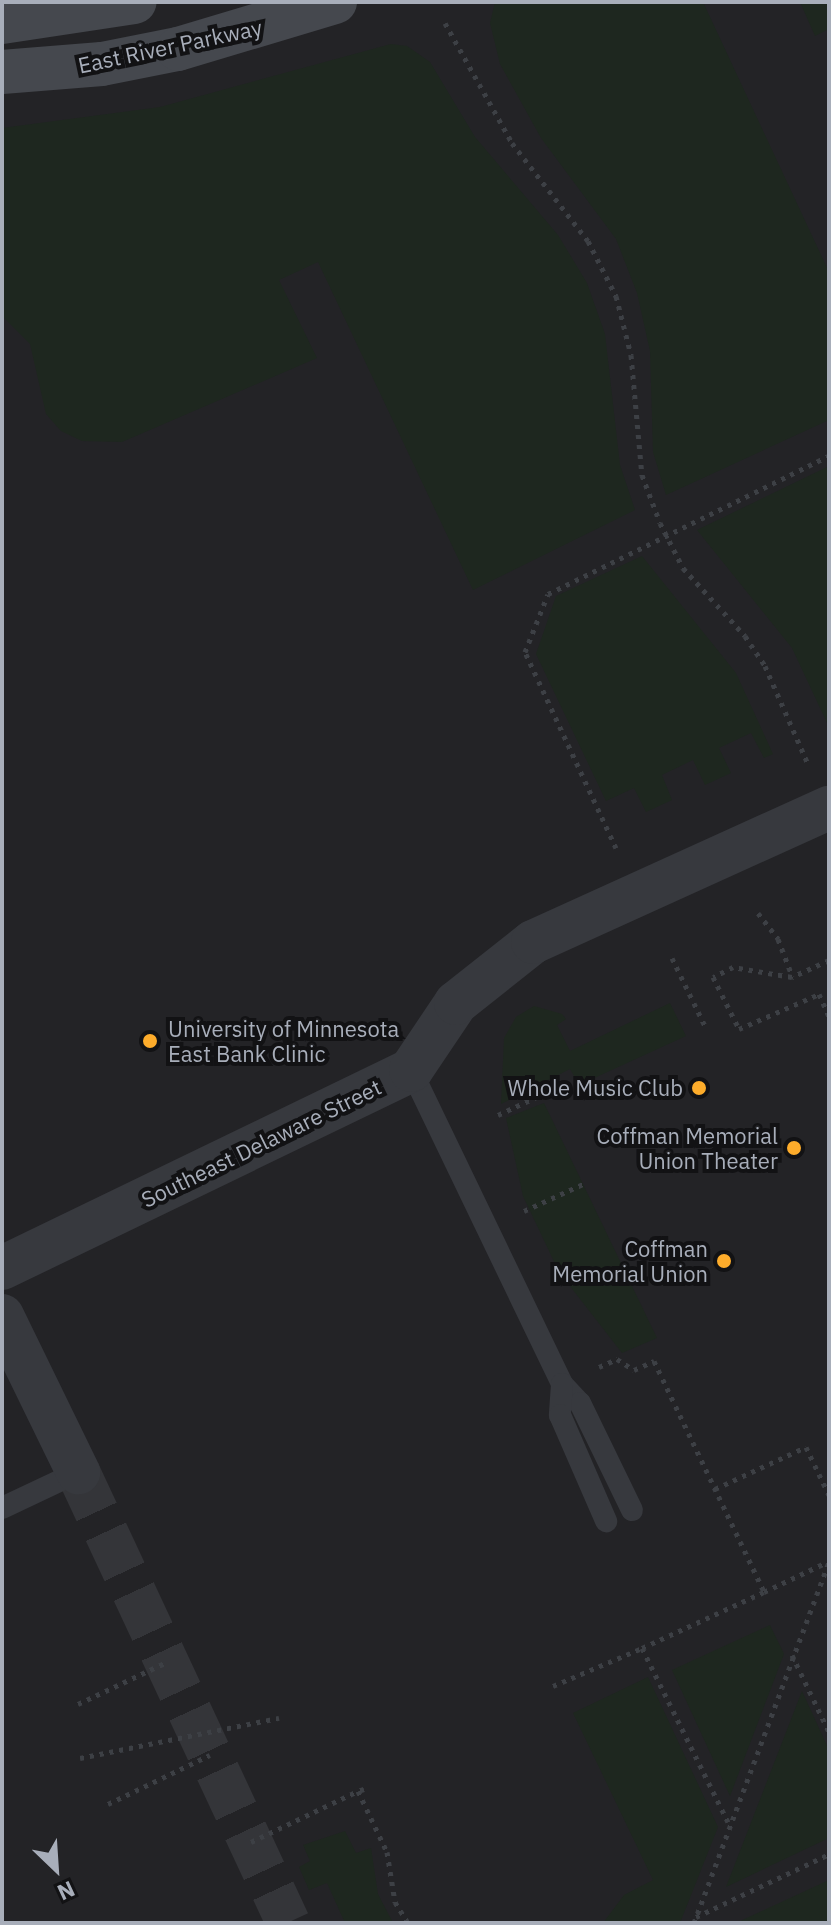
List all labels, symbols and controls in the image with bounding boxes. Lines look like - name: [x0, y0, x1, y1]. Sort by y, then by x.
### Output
- street label: East River Parkway: [76, 14, 264, 78]
- place label: University of Minnesota East Bank Clinic: [168, 1015, 399, 1066]
- marker: University of Minnesota East Bank Clinic: [139, 1030, 161, 1052]
- street label: Southeast Delaware Street: [137, 1073, 385, 1213]
- place label: Whole Music Club: [508, 1075, 683, 1101]
- marker: Whole Music Club: [690, 1079, 708, 1097]
- place label: Coffman Memorial Union Theater: [596, 1122, 778, 1174]
- marker: Coffman Memorial Union Theater: [785, 1139, 803, 1157]
- place label: Coffman Memorial Union: [552, 1235, 708, 1286]
- marker: Coffman Memorial Union: [715, 1252, 733, 1270]
- north arrow: [16, 1829, 96, 1909]
- text: N: [53, 1875, 80, 1908]

